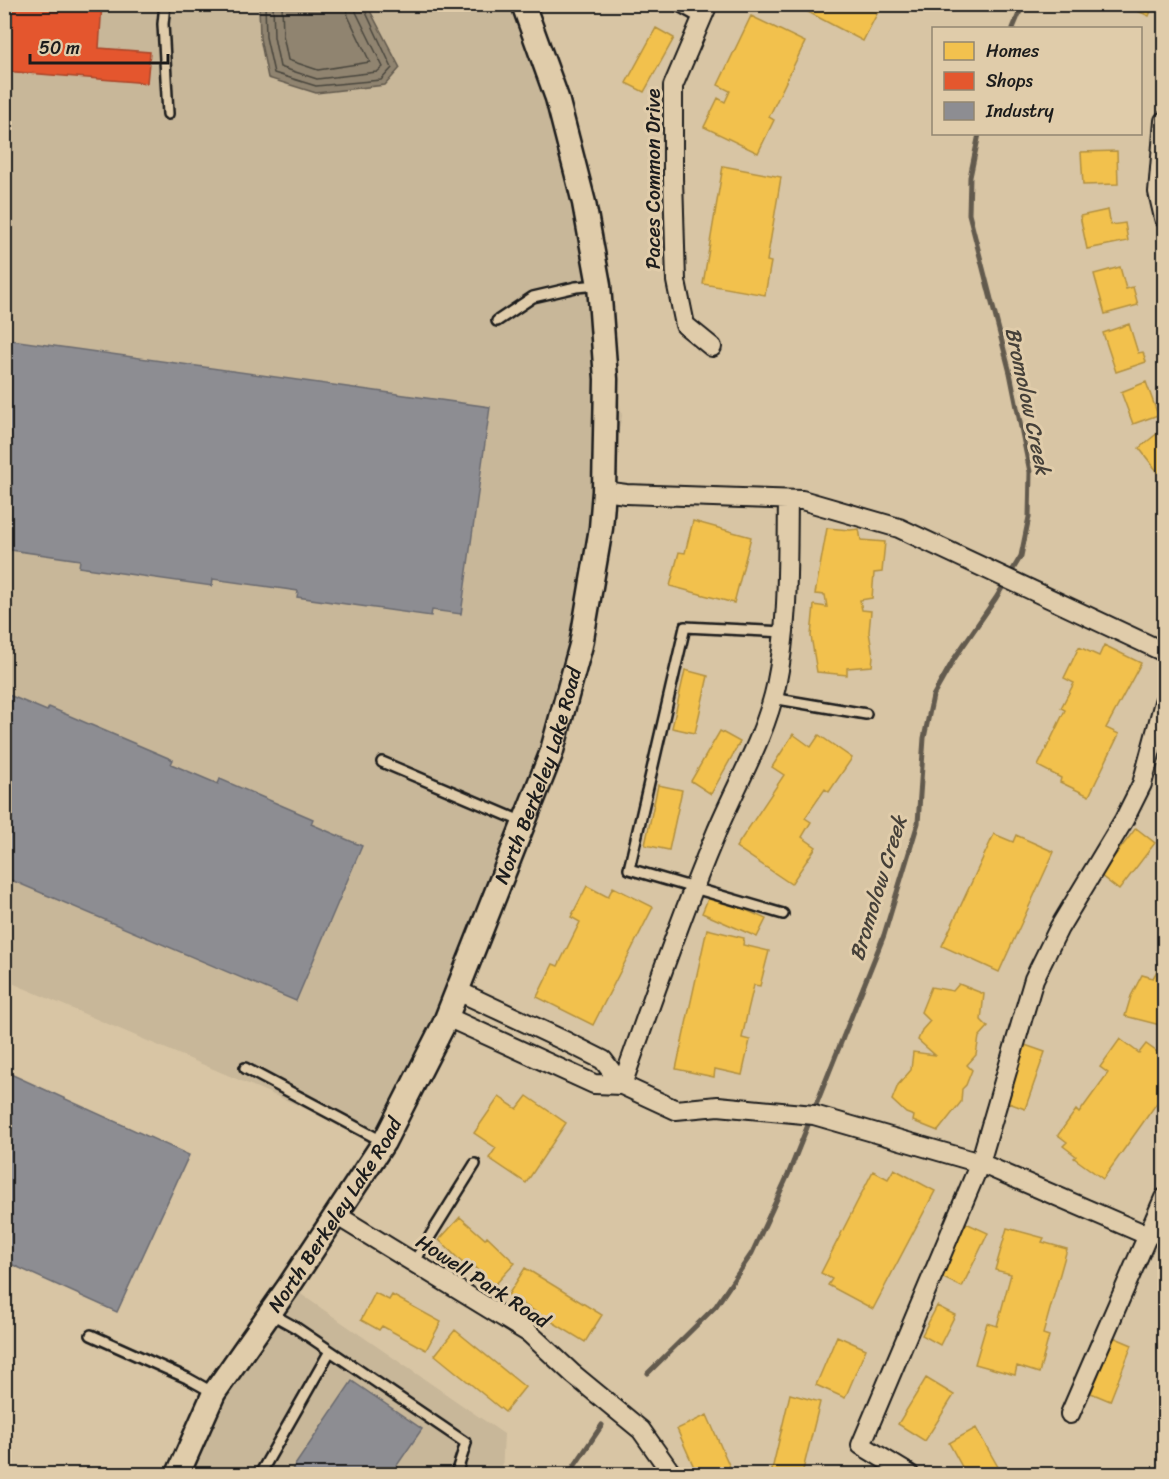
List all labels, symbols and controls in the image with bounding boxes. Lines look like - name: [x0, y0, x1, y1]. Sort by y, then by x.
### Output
- scale bar: [30, 27, 168, 65]
- legend: [932, 27, 1142, 135]
- text: 50 m: [39, 32, 80, 64]
- text: Homes: [986, 35, 1040, 67]
- text: Shops: [986, 65, 1033, 97]
- street label: Paces Common Drive: [636, 88, 671, 269]
- text: Industry: [985, 95, 1055, 127]
- water label: Bromolow Creek: [994, 324, 1063, 480]
- street label: North Berkeley Lake Road: [484, 662, 592, 889]
- water label: Bromolow Creek: [838, 809, 919, 965]
- street label: North Berkeley Lake Road: [258, 1110, 412, 1320]
- street label: Howell Park Road: [409, 1225, 558, 1339]

